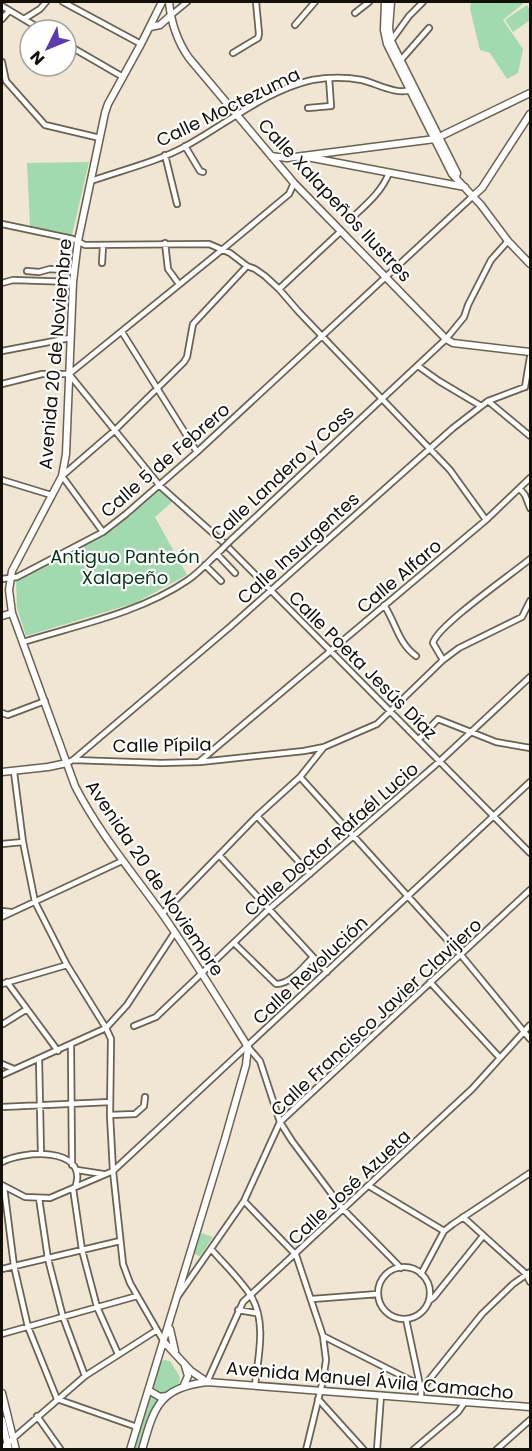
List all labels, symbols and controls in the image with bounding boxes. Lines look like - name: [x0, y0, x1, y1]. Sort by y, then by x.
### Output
- north arrow: [18, 18, 78, 78]
- text: N: [25, 46, 50, 70]
- street label: Calle Moctezuma: [152, 61, 304, 153]
- street label: Calle Xalapeños Ilustres: [253, 113, 417, 287]
- street label: Avenida 20 de Noviembre: [32, 238, 78, 470]
- street label: Calle 5 de Febrero: [95, 397, 235, 523]
- street label: Calle Landero y Coss: [205, 400, 359, 546]
- street label: Calle Insurgentes: [232, 486, 364, 610]
- street label: Calle Alfaro: [351, 533, 447, 619]
- park label: Antiguo Panteón Xalapeño: [50, 544, 200, 590]
- street label: Calle Poeta Jesús Díaz: [283, 585, 443, 745]
- street label: Calle Pípila: [112, 732, 212, 758]
- street label: Calle Doctor Rafaél Lucio: [238, 756, 424, 922]
- street label: Avenida 20 de Noviembre: [80, 775, 230, 981]
- street label: Calle Revolución: [247, 910, 373, 1030]
- street label: Calle Francisco Javier Clavijero: [265, 912, 487, 1122]
- street label: Calle José Azueta: [282, 1124, 416, 1250]
- street label: Avenida Manuel Ávila Camacho: [225, 1355, 515, 1405]

